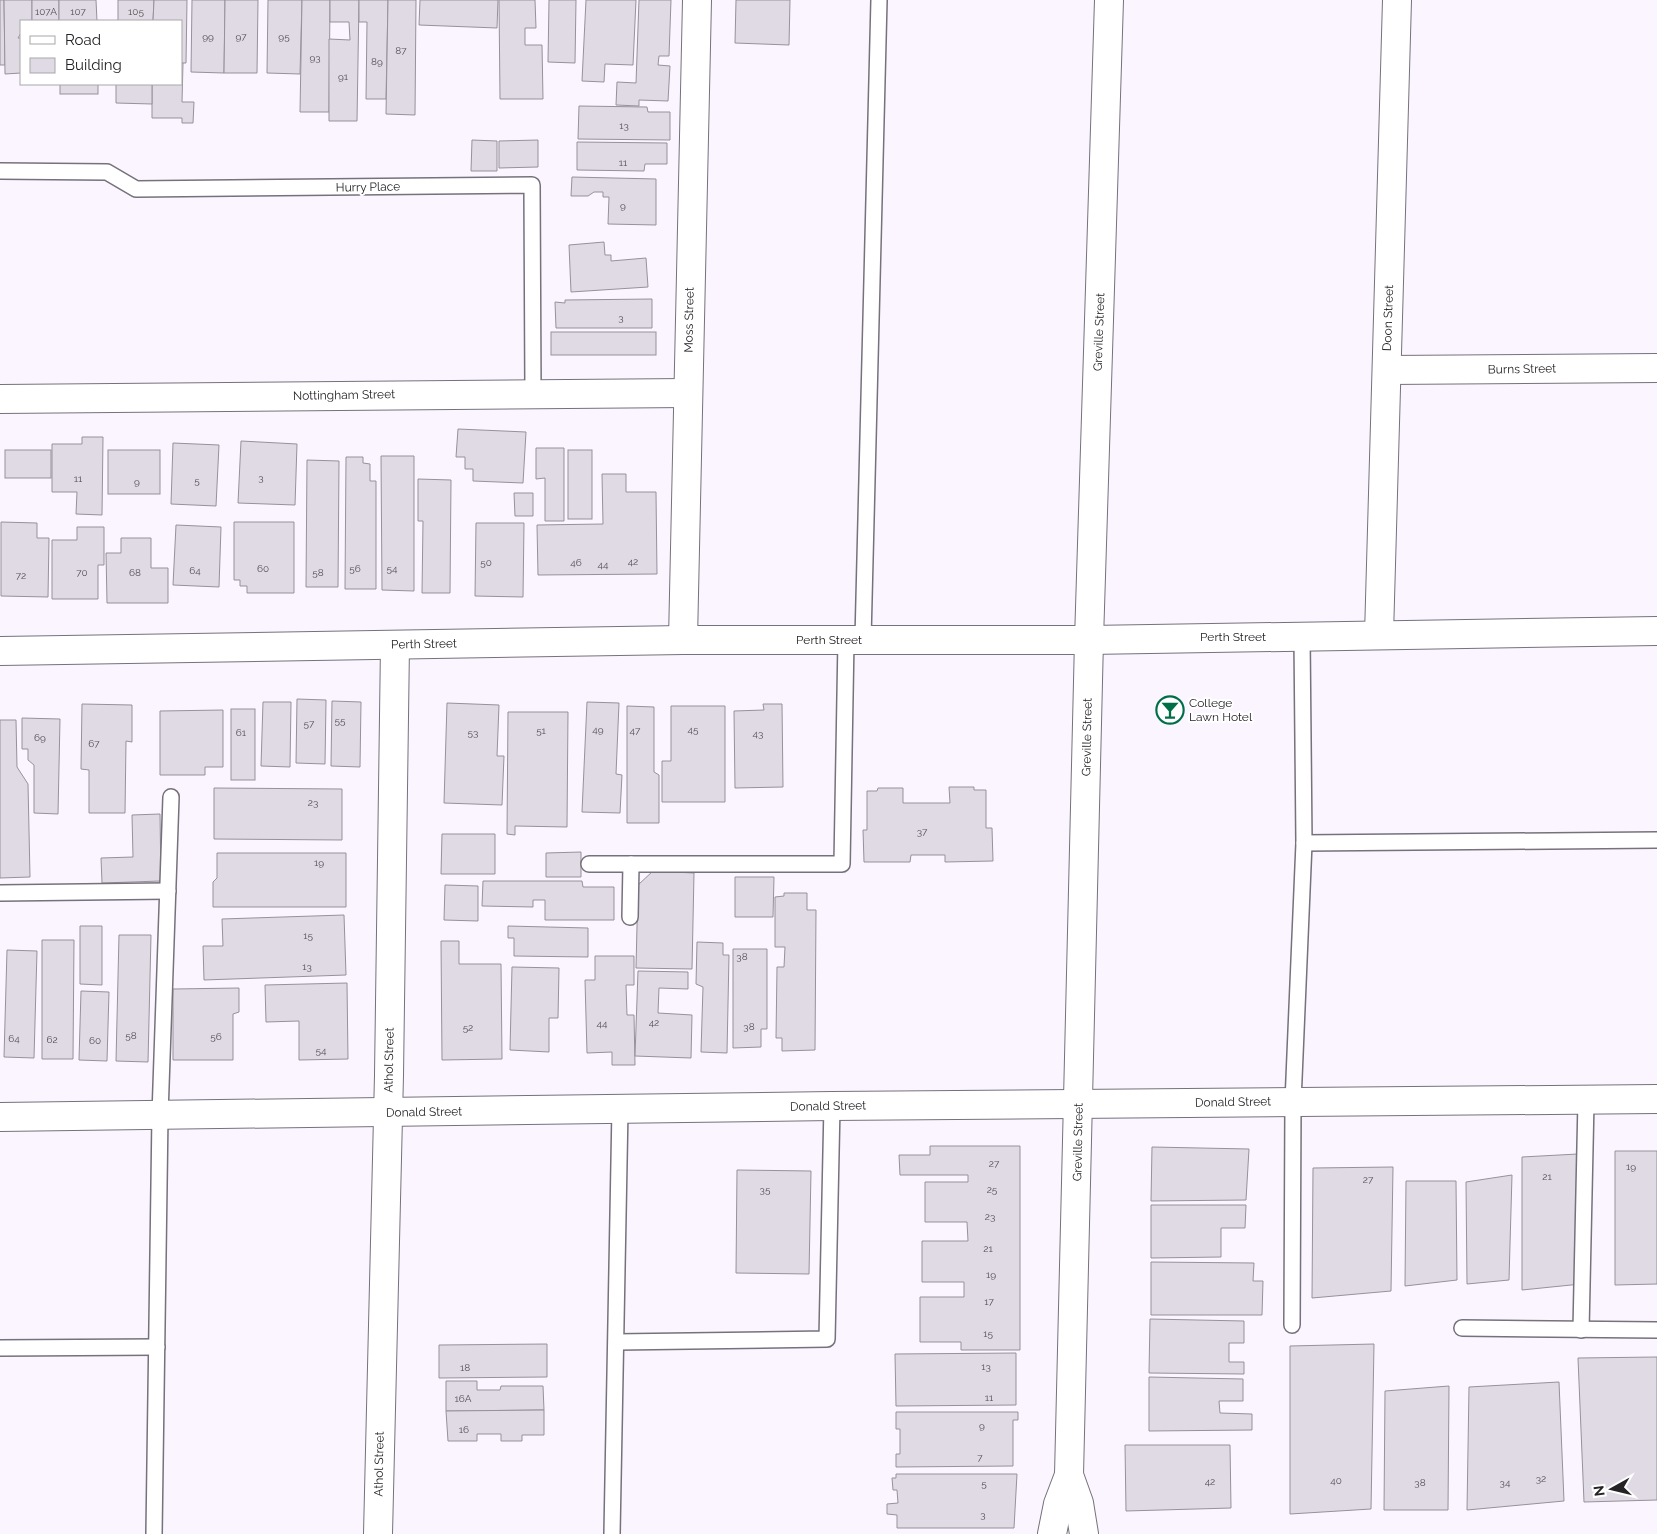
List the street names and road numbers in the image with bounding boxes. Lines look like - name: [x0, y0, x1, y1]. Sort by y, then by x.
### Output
- street label: Hurry Place: [336, 179, 400, 195]
- street label: Doon Street: [1380, 285, 1396, 351]
- street label: Moss Street: [681, 287, 697, 353]
- street label: Greville Street: [1091, 293, 1107, 371]
- street label: Burns Street: [1488, 361, 1556, 377]
- street label: Nottingham Street: [293, 387, 395, 403]
- street label: Perth Street: [1200, 630, 1266, 644]
- street label: Perth Street: [796, 633, 862, 647]
- street label: Perth Street: [391, 636, 457, 652]
- street label: Greville Street: [1079, 698, 1095, 776]
- street label: Athol Street: [381, 1027, 397, 1093]
- street label: Donald Street: [1195, 1094, 1271, 1110]
- street label: Donald Street: [790, 1098, 866, 1114]
- street label: Greville Street: [1070, 1103, 1086, 1181]
- street label: Donald Street: [386, 1104, 462, 1120]
- street label: Athol Street: [371, 1431, 387, 1497]

